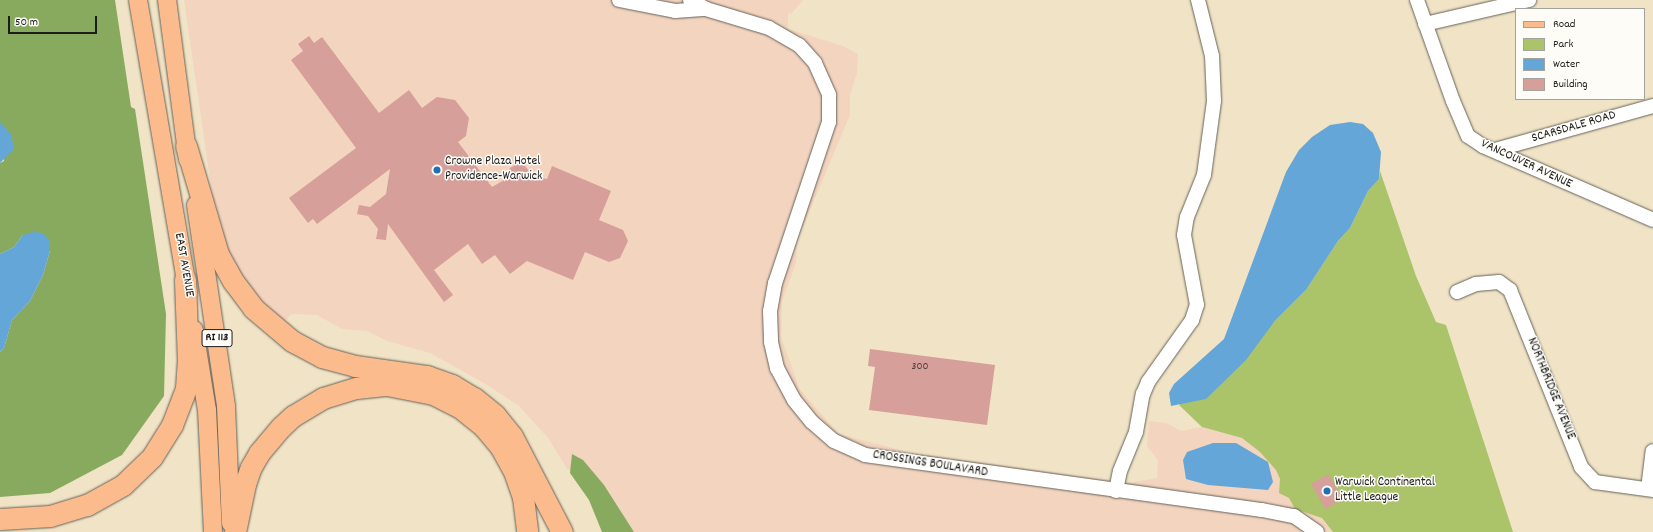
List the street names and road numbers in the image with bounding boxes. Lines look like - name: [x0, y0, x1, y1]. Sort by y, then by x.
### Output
- street label: SCARSDALE ROAD: [1530, 109, 1618, 147]
- street label: VANCOUVER AVENUE: [1478, 137, 1574, 193]
- street label: EAST AVENUE: [170, 232, 196, 298]
- road number: RI 113: [201, 328, 233, 348]
- street label: NORTHBRIDGE AVENUE: [1522, 336, 1578, 442]
- street label: CROSSINGS BOULAVARD: [871, 448, 989, 482]

